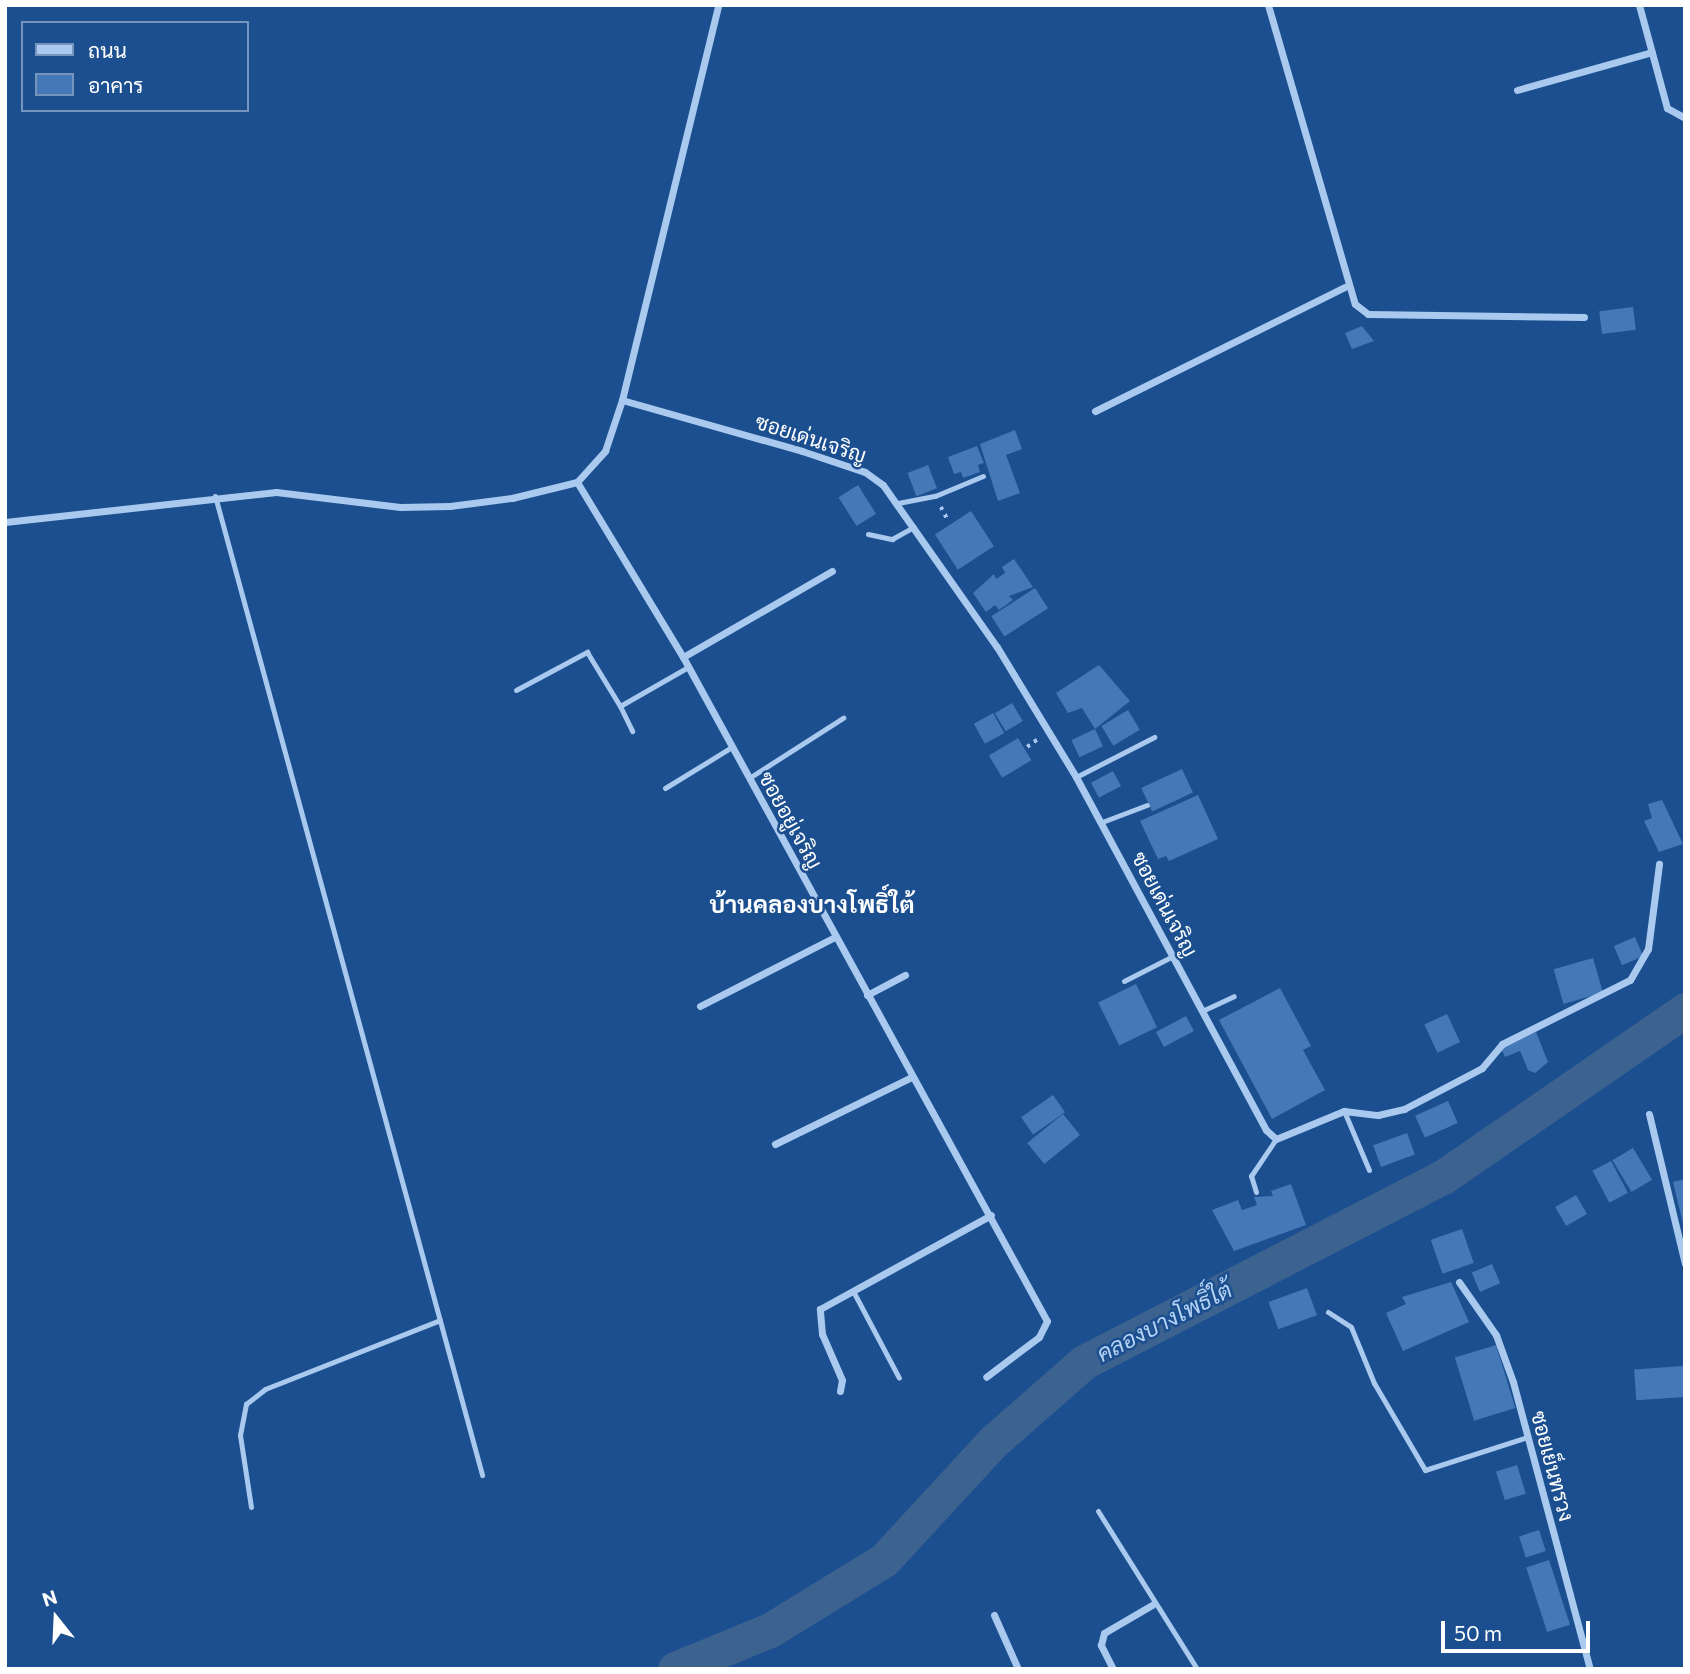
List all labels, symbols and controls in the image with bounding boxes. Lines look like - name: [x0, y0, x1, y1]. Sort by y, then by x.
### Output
- legend: [21, 21, 248, 112]
- text: ถนน: [88, 37, 127, 62]
- text: อาคาร: [88, 72, 144, 97]
- street label: ซอยเด่นเจริญ: [752, 408, 870, 468]
- street label: ซอยอยู่เจริญ: [754, 767, 828, 873]
- street label: ซอยเด่นเจริญ: [1127, 847, 1203, 961]
- district label: บ้านคลองบางโพธิ์ใต้: [709, 890, 915, 918]
- water label: คลองบางโพธิ์ใต้: [1092, 1275, 1236, 1367]
- street label: ซอยเย็นทรวง: [1526, 1408, 1580, 1524]
- north arrow: [21, 1583, 91, 1653]
- text: N: [39, 1584, 60, 1611]
- scale bar: [1445, 1608, 1594, 1652]
- text: 50 m: [1454, 1620, 1502, 1645]

